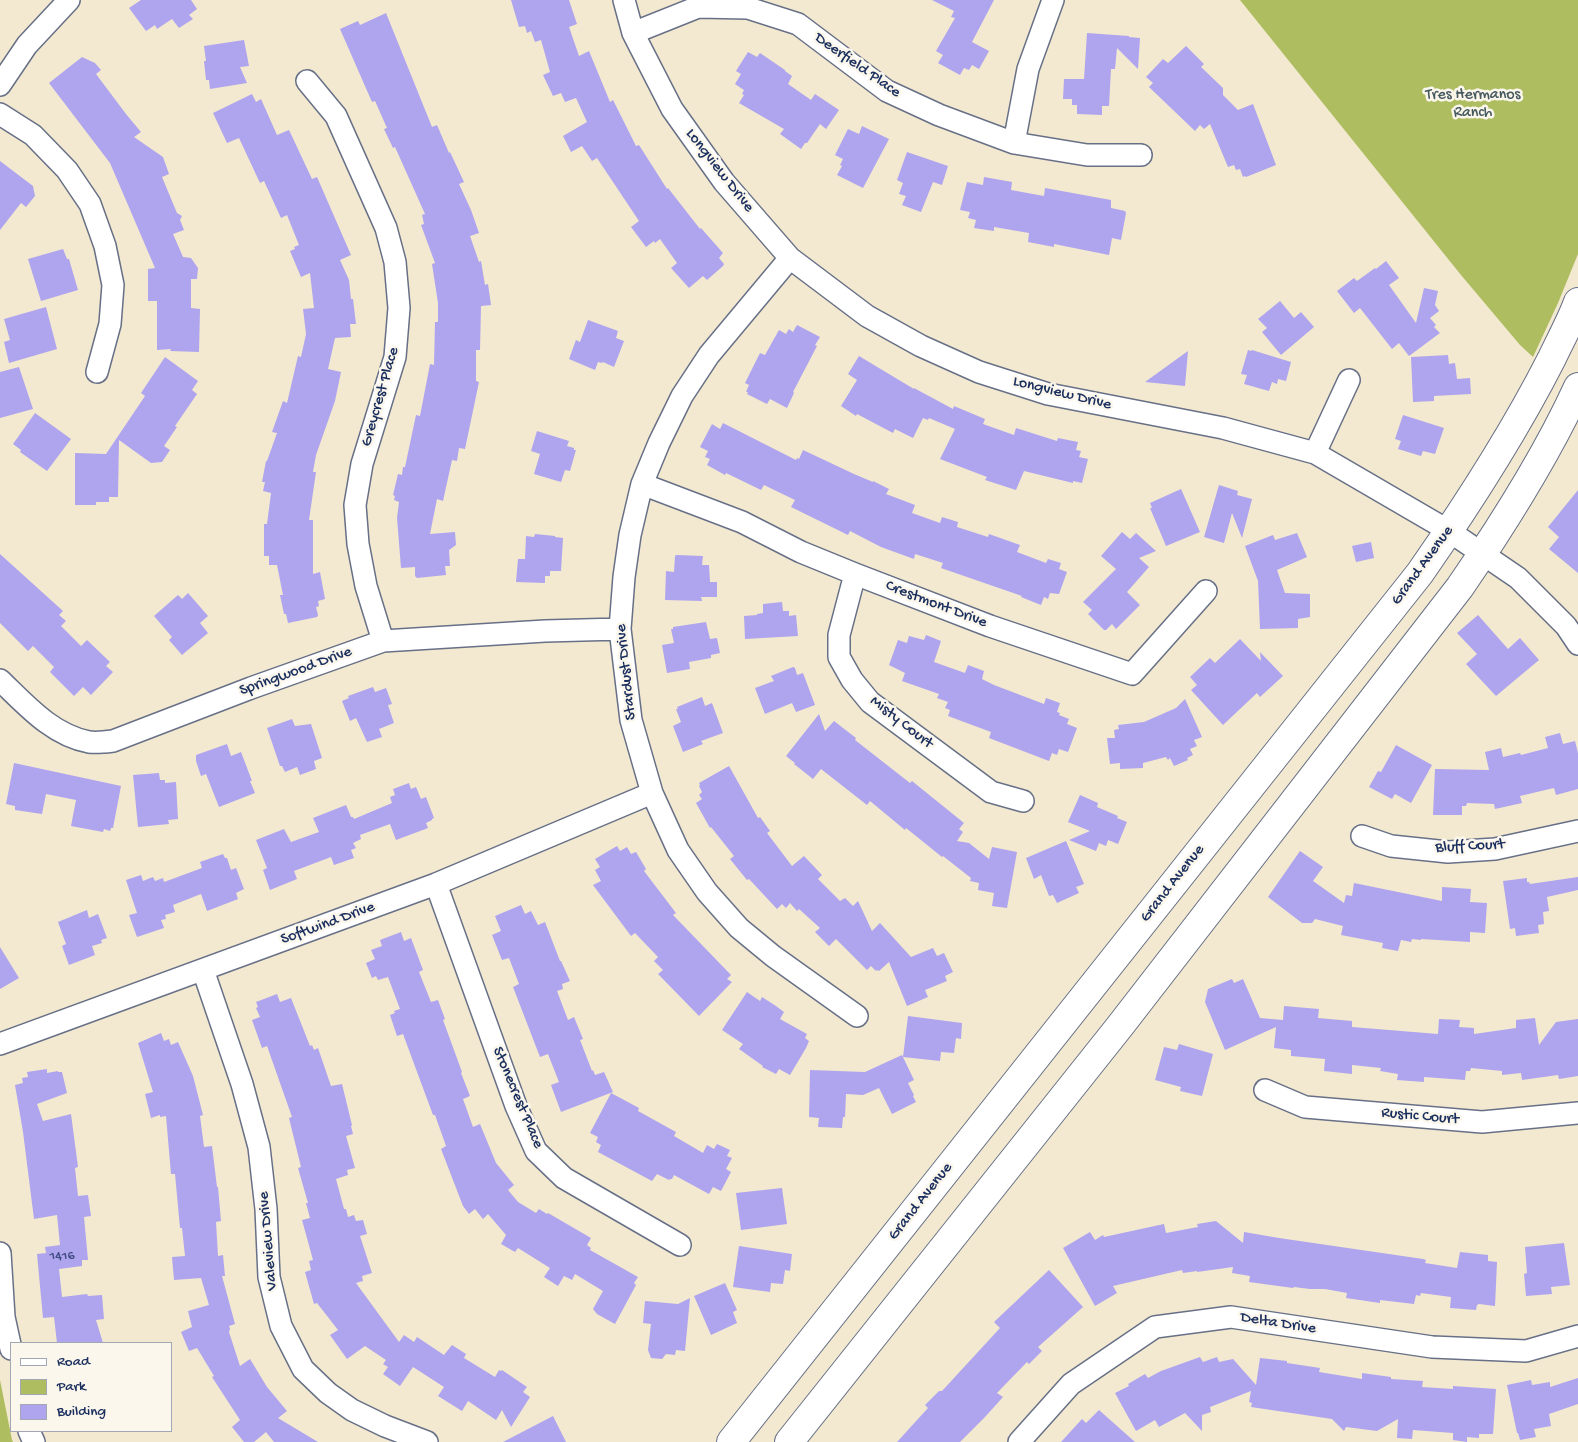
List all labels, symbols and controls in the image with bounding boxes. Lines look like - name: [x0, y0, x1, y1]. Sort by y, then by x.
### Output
- street label: Deerfield Place: [810, 29, 904, 103]
- park label: Tres Hermanos Ranch: [1426, 86, 1520, 124]
- street label: Longview Drive: [680, 125, 758, 217]
- street label: Greycrest Place: [358, 345, 404, 449]
- street label: Longview Drive: [1011, 373, 1113, 415]
- street label: Grand Avenue: [1388, 523, 1458, 609]
- street label: Crestmont Drive: [882, 577, 990, 633]
- street label: Stardust Drive: [612, 623, 642, 721]
- street label: Springwood Drive: [237, 643, 355, 701]
- street label: Misty Court: [865, 692, 937, 754]
- street label: Bluff Court: [1435, 836, 1505, 858]
- street label: Grand Avenue: [1137, 841, 1209, 927]
- street label: Softwind Drive: [278, 898, 378, 950]
- street label: Stonecrest Place: [487, 1044, 547, 1152]
- street label: Rustic Court: [1380, 1104, 1460, 1130]
- street label: Grand Avenue: [885, 1159, 957, 1245]
- street label: Valeview Drive: [255, 1191, 283, 1291]
- house number: 1416: [49, 1249, 75, 1265]
- street label: Delta Drive: [1239, 1309, 1317, 1339]
- legend: [10, 1342, 172, 1432]
- text: Road: [57, 1353, 90, 1371]
- text: Park: [57, 1378, 86, 1396]
- text: Building: [57, 1403, 106, 1421]

